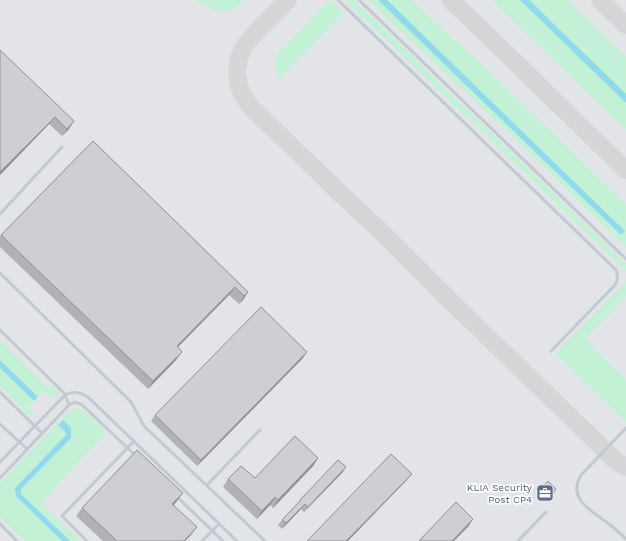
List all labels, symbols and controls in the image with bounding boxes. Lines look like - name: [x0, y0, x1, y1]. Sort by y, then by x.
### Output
- place label: KLIA Security Post CP4: [467, 482, 533, 505]
- office icon: KLIA Security Post CP4: [535, 483, 555, 503]

